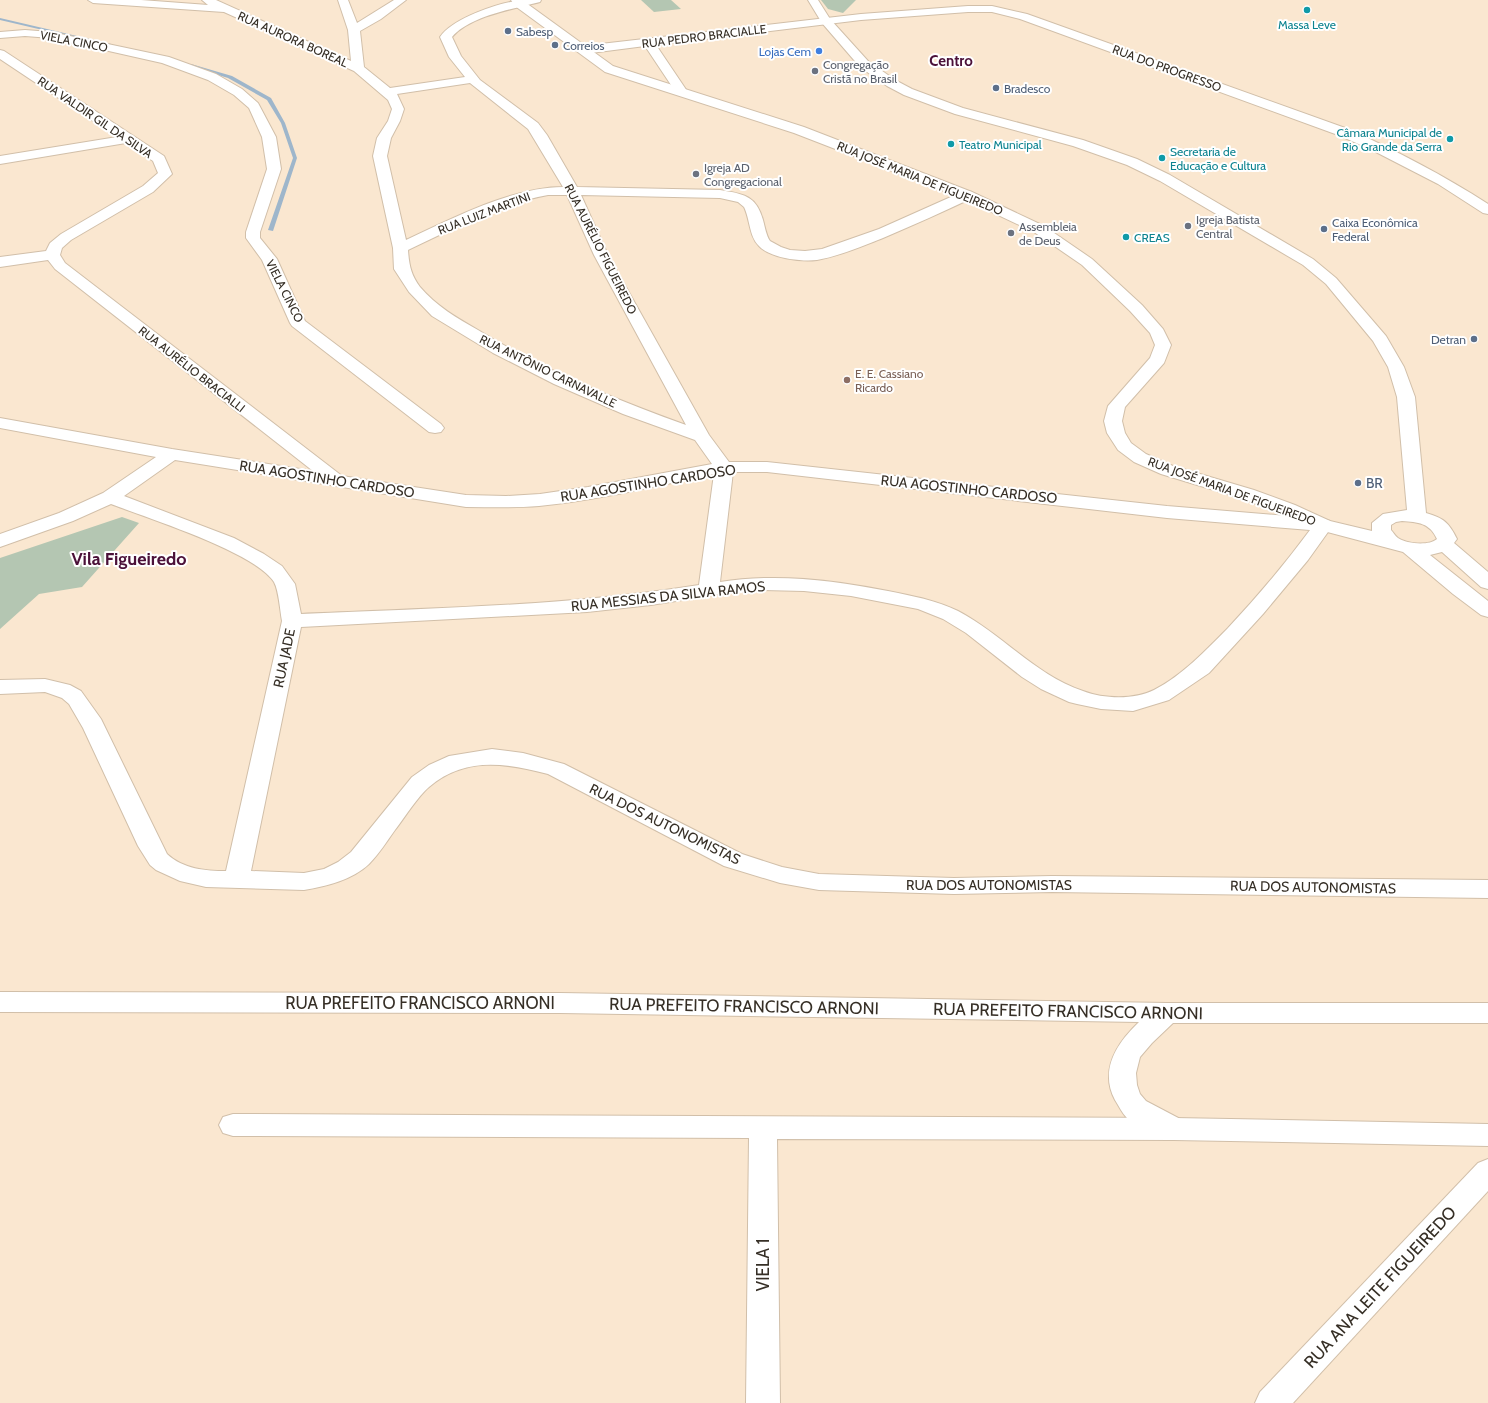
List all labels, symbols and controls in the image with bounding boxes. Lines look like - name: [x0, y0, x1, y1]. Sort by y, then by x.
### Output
- marker: Massa Leve: [1302, 5, 1312, 15]
- street label: RUA AURORA BOREAL: [235, 8, 351, 70]
- place label: Massa Leve: [1278, 17, 1336, 32]
- street label: RUA PEDRO BRACIALLE: [641, 21, 767, 51]
- place label: Sabesp: [516, 24, 554, 39]
- marker: Sabesp: [503, 26, 513, 36]
- street label: VIELA CINCO: [39, 27, 109, 55]
- place label: Correios: [563, 38, 605, 53]
- marker: Correios: [550, 40, 560, 50]
- street label: RUA DO PROGRESSO: [1110, 41, 1224, 95]
- place label: Lojas Cem: [759, 44, 811, 59]
- marker: Lojas Cem: [814, 46, 824, 56]
- district label: Centro: [929, 52, 973, 70]
- place label: Congregação Cristã no Brasil: [823, 57, 897, 86]
- marker: Congregação Cristã no Brasil: [810, 66, 820, 76]
- street label: RUA VALDIR GIL DA SILVA: [35, 73, 156, 161]
- place label: Bradesco: [1004, 81, 1051, 96]
- marker: Bradesco: [991, 83, 1001, 93]
- place label: Câmara Municipal de Rio Grande da Serra: [1336, 125, 1442, 154]
- marker: Câmara Municipal de Rio Grande da Serra: [1445, 134, 1455, 144]
- place label: Teatro Municipal: [959, 137, 1042, 152]
- street label: RUA JOSÉ MARIA DE FIGUEIREDO: [835, 138, 1005, 218]
- marker: Teatro Municipal: [946, 139, 956, 149]
- place label: Secretaria de Educação e Cultura: [1170, 144, 1266, 173]
- marker: Secretaria de Educação e Cultura: [1157, 153, 1167, 163]
- place label: Igreja AD Congregacional: [704, 160, 782, 189]
- marker: Igreja AD Congregacional: [691, 169, 701, 179]
- street label: RUA AURÉLIO FIGUEIREDO: [562, 181, 640, 317]
- street label: RUA LUIZ MARTINI: [436, 188, 532, 238]
- place label: Igreja Batista Central: [1196, 212, 1260, 241]
- place label: Caixa Econômica Federal: [1332, 215, 1418, 244]
- place label: Assembleia de Deus: [1019, 219, 1077, 248]
- marker: Igreja Batista Central: [1183, 221, 1193, 231]
- marker: Caixa Econômica Federal: [1319, 224, 1329, 234]
- marker: Assembleia de Deus: [1006, 228, 1016, 238]
- place label: CREAS: [1134, 230, 1170, 245]
- marker: CREAS: [1121, 232, 1131, 242]
- street label: VIELA CINCO: [263, 257, 307, 325]
- street label: RUA AURÉLIO BRACIALLI: [136, 323, 248, 415]
- street label: RUA ANTÔNIO CARNAVALLE: [477, 331, 619, 411]
- place label: Detran: [1431, 332, 1466, 347]
- marker: Detran: [1469, 334, 1479, 344]
- place label: E. E. Cassiano Ricardo: [855, 366, 924, 395]
- marker: E. E. Cassiano Ricardo: [842, 375, 852, 385]
- street label: RUA JOSÉ MARIA DE FIGUEIREDO: [1146, 454, 1318, 528]
- street label: RUA AGOSTINHO CARDOSO: [238, 456, 416, 502]
- street label: RUA AGOSTINHO CARDOSO: [559, 460, 737, 506]
- street label: RUA AGOSTINHO CARDOSO: [880, 471, 1058, 507]
- place label: BR: [1366, 474, 1383, 492]
- marker: BR: [1353, 478, 1363, 488]
- district label: Vila Figueiredo: [72, 548, 186, 570]
- street label: RUA MESSIAS DA SILVA RAMOS: [570, 577, 766, 615]
- street label: RUA JADE: [269, 626, 299, 689]
- street label: RUA DOS AUTONOMISTAS: [586, 780, 744, 868]
- street label: RUA DOS AUTONOMISTAS: [906, 876, 1072, 894]
- street label: RUA DOS AUTONOMISTAS: [1230, 877, 1396, 897]
- street label: RUA PREFEITO FRANCISCO ARNONI: [285, 993, 555, 1013]
- street label: RUA PREFEITO FRANCISCO ARNONI: [609, 994, 879, 1018]
- street label: RUA PREFEITO FRANCISCO ARNONI: [933, 999, 1203, 1023]
- street label: RUA ANA LEITE FIGUEIREDO: [1300, 1202, 1460, 1372]
- street label: VIELA 1: [753, 1239, 773, 1291]

